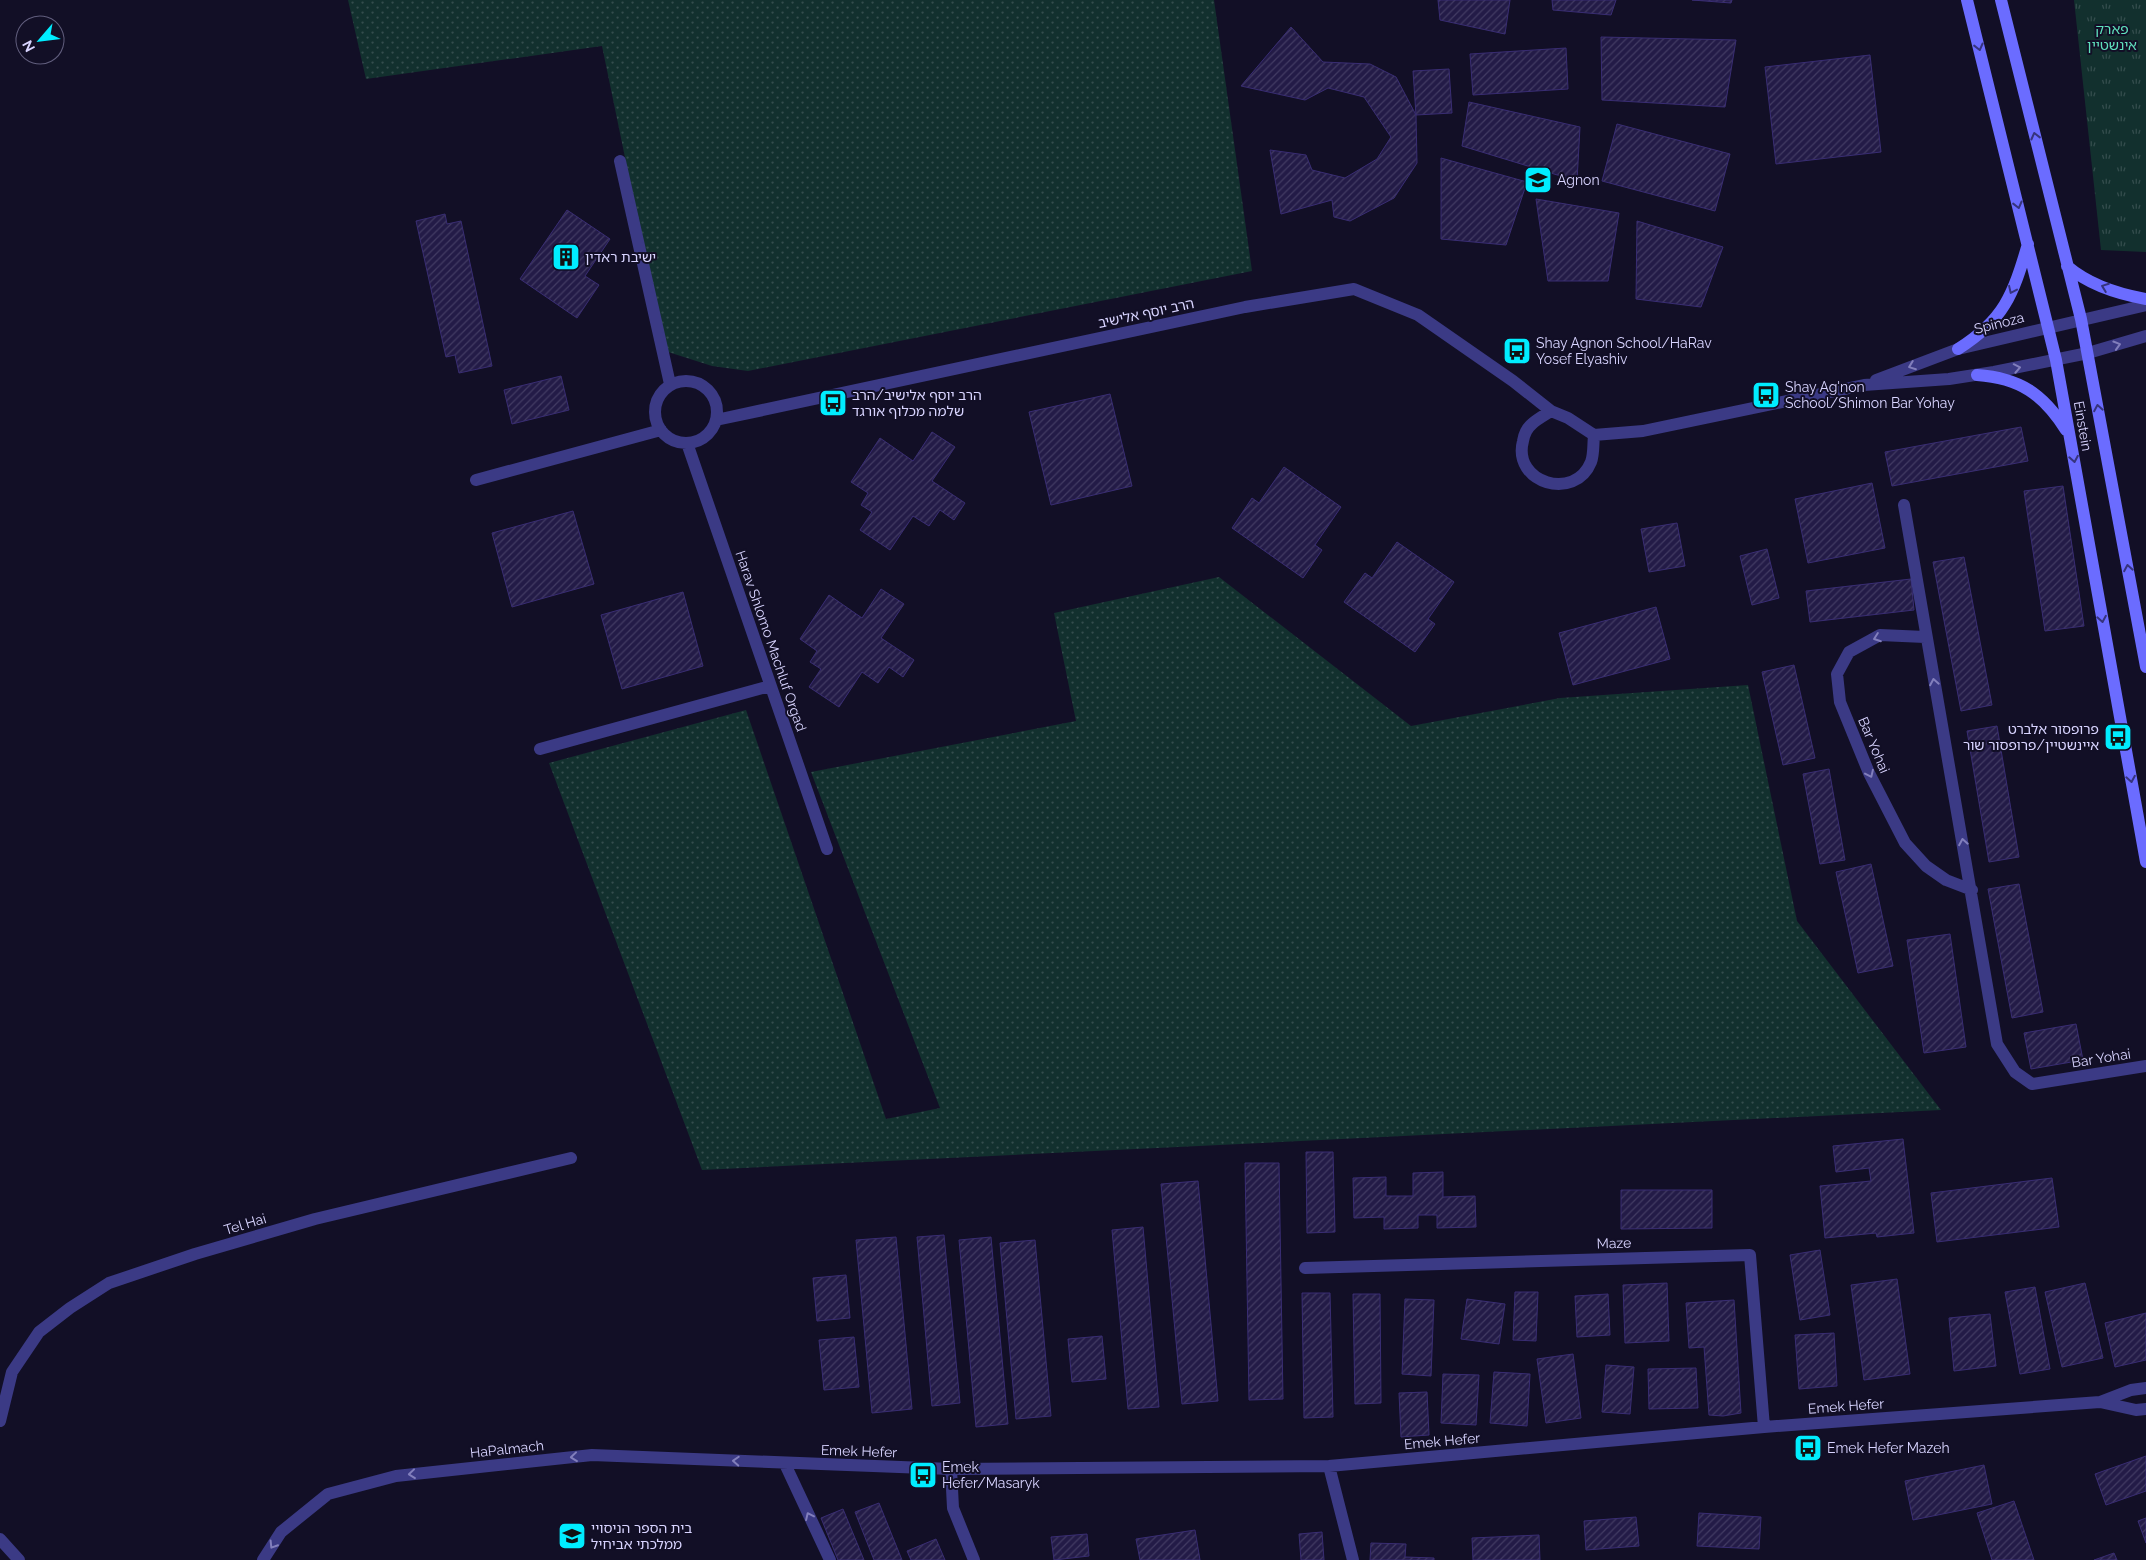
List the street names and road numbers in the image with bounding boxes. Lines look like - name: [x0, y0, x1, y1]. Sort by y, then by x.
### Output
- street label: הרב יוסף אלישיב: [1096, 295, 1196, 331]
- street label: Spinoza: [1972, 309, 2026, 337]
- street label: Einstein: [2071, 400, 2095, 452]
- street label: Harav Shlomo Machluf Orgad: [732, 548, 810, 734]
- street label: Bar Yohai: [1855, 714, 1893, 776]
- street label: Bar Yohai: [2070, 1045, 2132, 1071]
- street label: Tel Hai: [222, 1210, 268, 1238]
- street label: Maze: [1596, 1234, 1632, 1252]
- street label: Emek Hefer: [1807, 1395, 1885, 1417]
- street label: Emek Hefer: [1403, 1430, 1481, 1452]
- street label: HaPalmach: [469, 1437, 545, 1461]
- street label: Emek Hefer: [821, 1442, 898, 1460]

